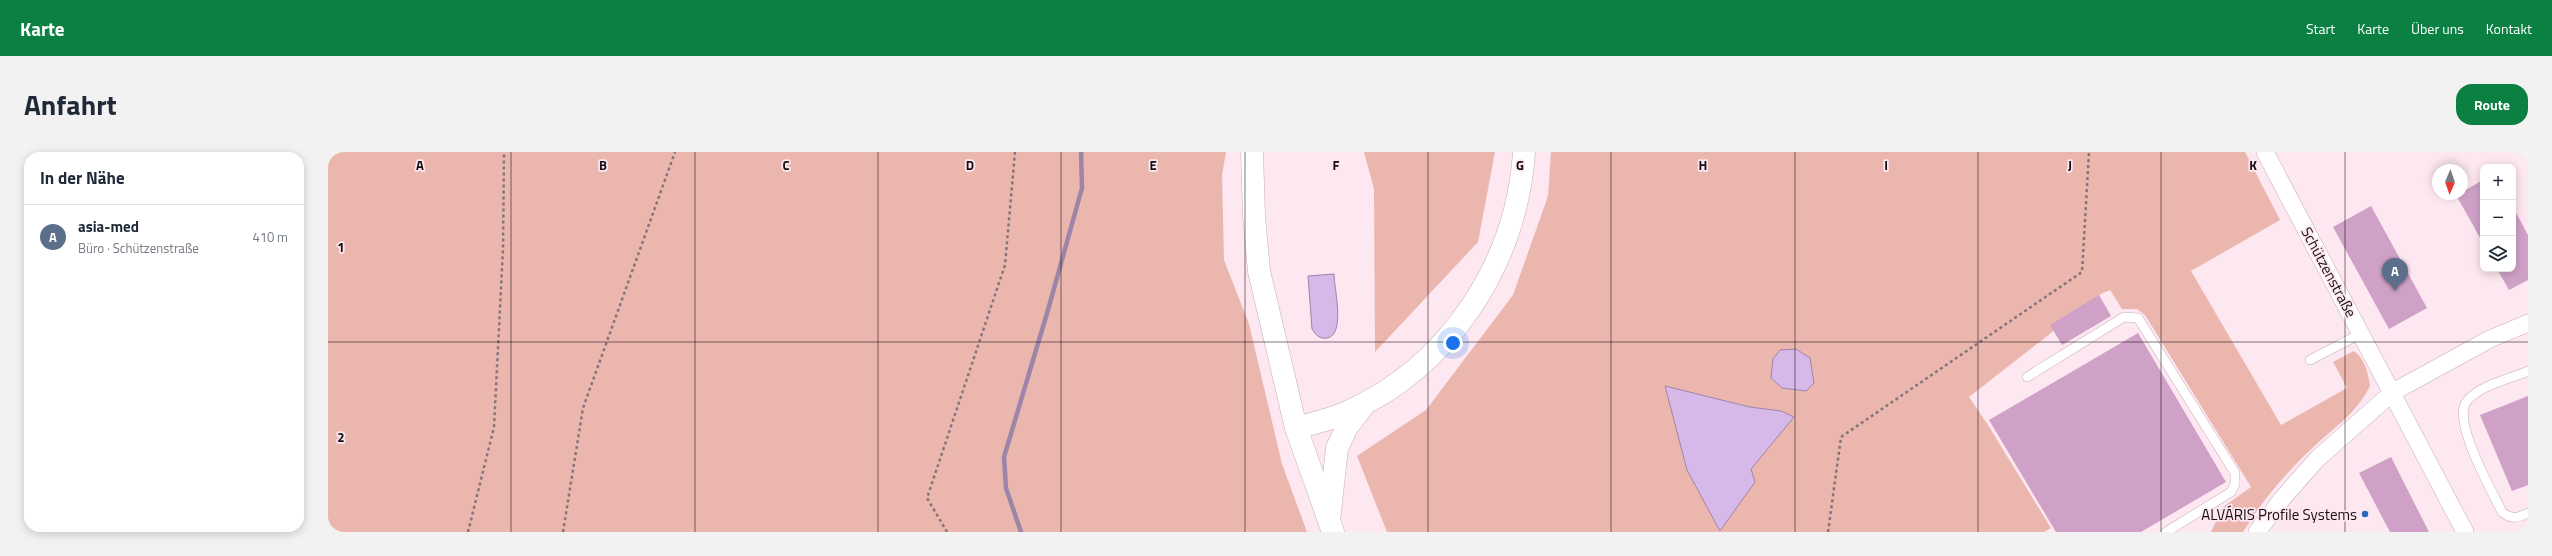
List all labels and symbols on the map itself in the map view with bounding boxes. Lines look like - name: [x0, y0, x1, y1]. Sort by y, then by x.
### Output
- text: A: [416, 155, 424, 175]
- text: B: [599, 155, 607, 175]
- text: C: [782, 155, 790, 175]
- text: D: [966, 155, 974, 175]
- text: E: [1149, 155, 1157, 175]
- text: F: [1333, 155, 1340, 175]
- text: G: [1516, 155, 1524, 175]
- text: H: [1699, 155, 1707, 175]
- text: I: [1884, 155, 1888, 175]
- text: J: [2068, 155, 2072, 175]
- text: K: [2249, 155, 2257, 175]
- north arrow: [2432, 164, 2468, 200]
- street label: Schützenstraße: [2295, 223, 2363, 321]
- text: 1: [337, 237, 345, 257]
- pin: A: [2382, 258, 2408, 291]
- your location: [1443, 333, 1463, 353]
- text: 2: [337, 427, 345, 447]
- place label: ALVÁRIS Profile Systems: [2201, 503, 2357, 526]
- marker: ALVÁRIS Profile Systems: [2360, 509, 2370, 519]

